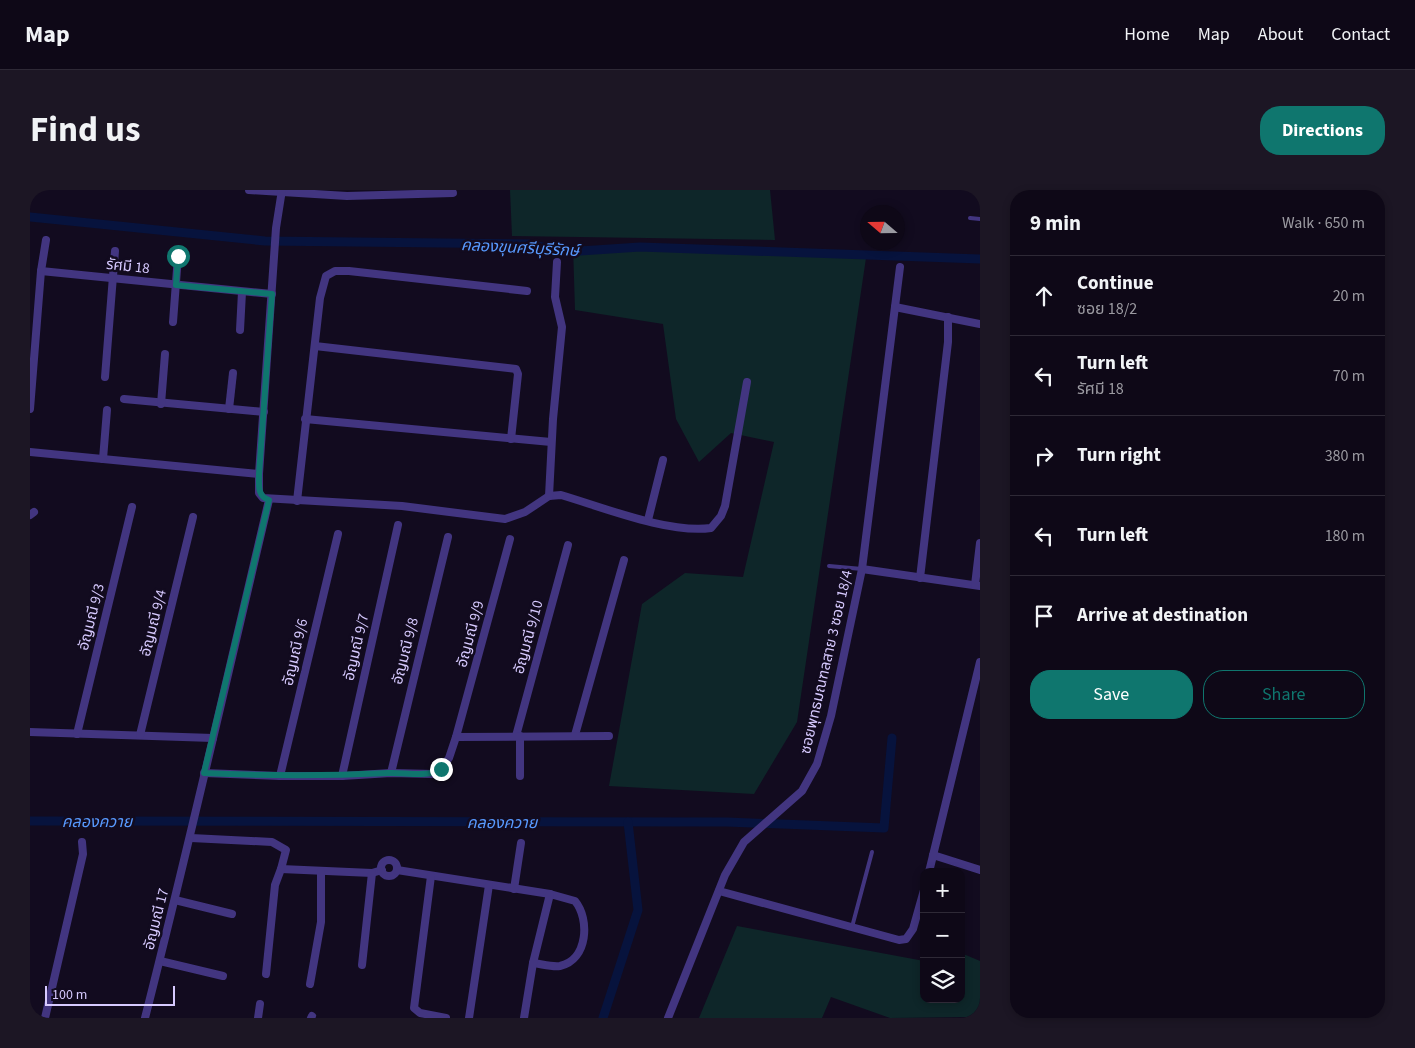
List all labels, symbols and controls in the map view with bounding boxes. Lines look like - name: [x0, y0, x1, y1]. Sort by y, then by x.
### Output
- text: Map: [25, 17, 70, 52]
- text: Home: [1124, 22, 1170, 47]
- text: Map: [1198, 22, 1230, 47]
- text: About: [1258, 22, 1303, 47]
- text: Contact: [1331, 22, 1390, 47]
- text: Find us: [30, 105, 140, 155]
- button: Directions: [1260, 106, 1385, 155]
- north arrow: [860, 205, 905, 250]
- text: 9 min: [1030, 208, 1081, 238]
- text: Walk · 650 m: [1282, 212, 1365, 234]
- water label: คลองขุนศรีบุรีรักษ์: [460, 234, 582, 262]
- route start: [167, 245, 190, 268]
- street label: รัศมี 18: [105, 254, 151, 279]
- text: Continue: [1077, 270, 1154, 297]
- icon: ahead: [1030, 282, 1058, 310]
- text: 20 m: [1333, 285, 1365, 307]
- text: ซอย 18/2: [1077, 298, 1137, 320]
- text: Turn left: [1077, 350, 1148, 377]
- icon: left: [1030, 362, 1058, 390]
- text: 70 m: [1333, 365, 1365, 387]
- text: รัศมี 18: [1077, 378, 1124, 400]
- icon: right: [1030, 442, 1058, 470]
- text: Turn right: [1077, 442, 1161, 469]
- text: 380 m: [1325, 445, 1365, 467]
- icon: left: [1030, 522, 1058, 550]
- text: Turn left: [1077, 522, 1148, 549]
- text: 180 m: [1325, 525, 1365, 547]
- street label: ซอยพุทธมณฑลสาย 3 ซอย 18/4: [795, 568, 858, 756]
- street label: อัญมณี 9/3: [73, 581, 110, 653]
- street label: อัญมณี 9/4: [135, 587, 172, 659]
- street label: อัญมณี 9/9: [452, 598, 489, 670]
- street label: อัญมณี 9/10: [509, 598, 548, 676]
- icon: arrive: [1030, 602, 1058, 630]
- text: Arrive at destination: [1077, 602, 1248, 629]
- street label: อัญมณี 9/7: [339, 611, 374, 683]
- street label: อัญมณี 9/8: [387, 615, 424, 687]
- street label: อัญมณี 9/6: [278, 616, 313, 688]
- button: Save: [1030, 670, 1193, 719]
- button: Share: [1203, 670, 1365, 719]
- route end: [430, 758, 453, 781]
- water label: คลองควาย: [62, 811, 134, 833]
- water label: คลองควาย: [467, 812, 539, 834]
- map controls: [920, 868, 965, 1003]
- button: +: [920, 868, 965, 913]
- street label: อัญมณี 17: [139, 886, 174, 952]
- button: −: [920, 913, 965, 958]
- button: layers: [920, 958, 965, 1003]
- scale bar: [45, 983, 175, 1006]
- text: 100 m: [52, 985, 87, 1005]

